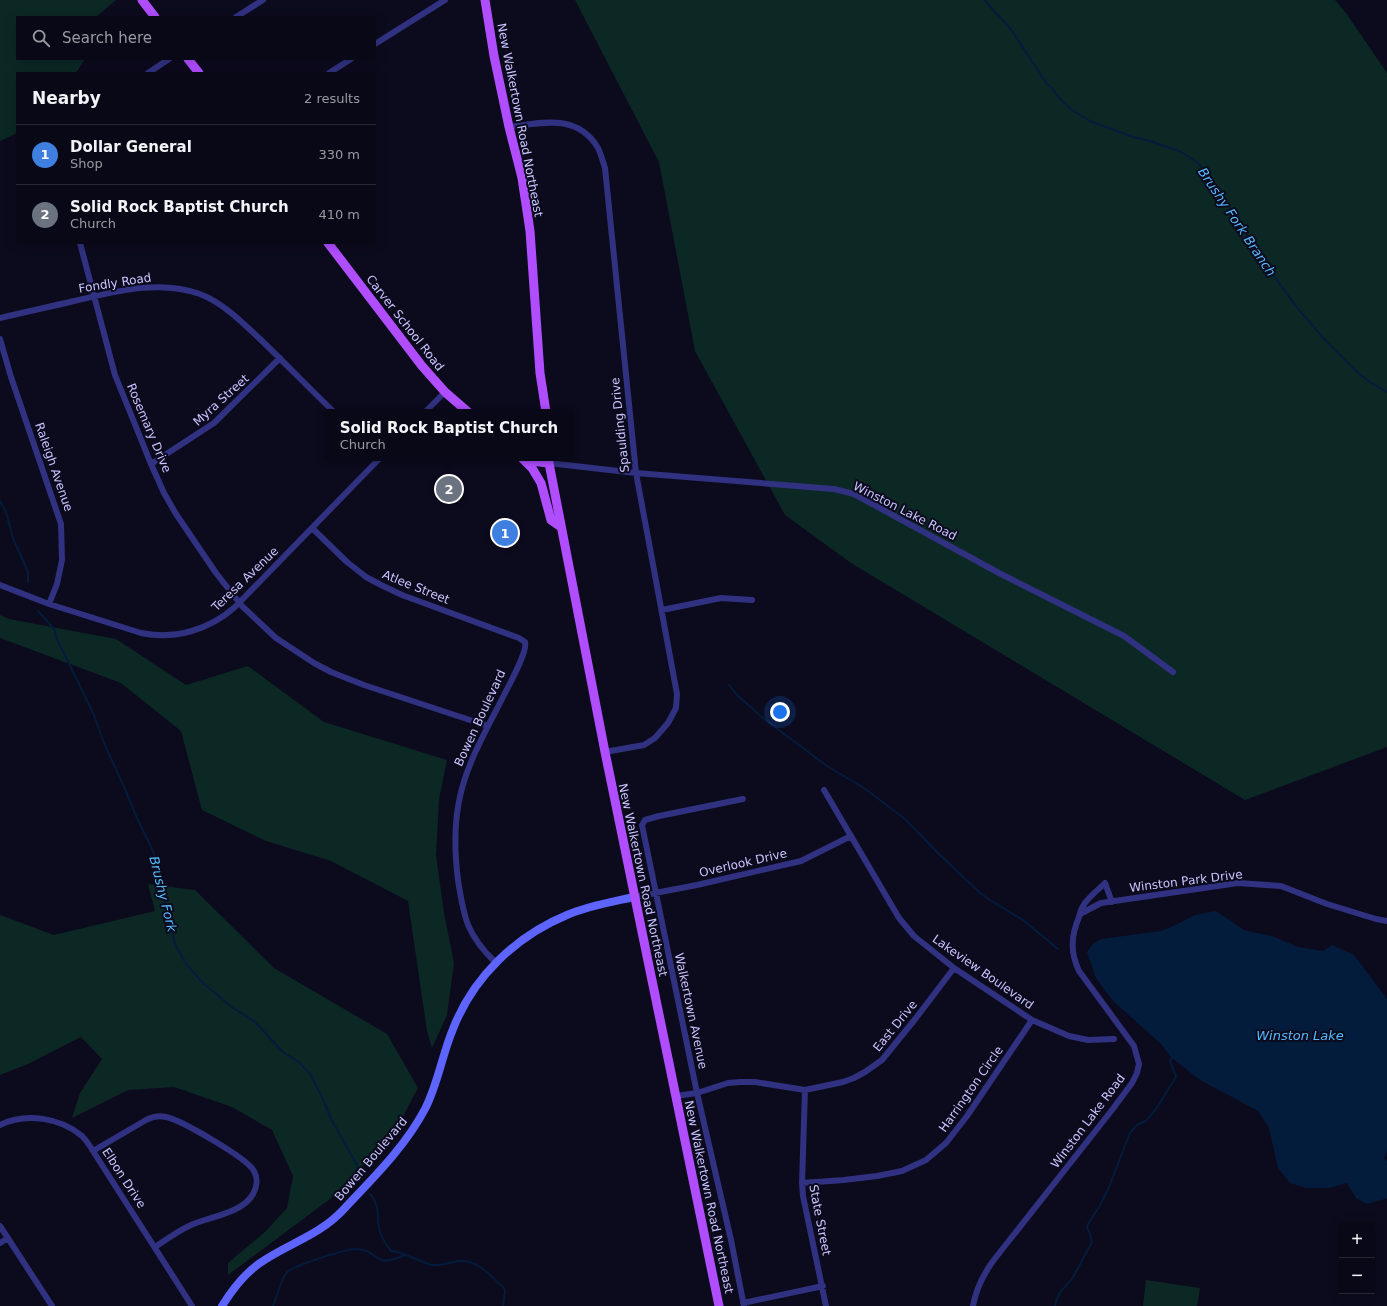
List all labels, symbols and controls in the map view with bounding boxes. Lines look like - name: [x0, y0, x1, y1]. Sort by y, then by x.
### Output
- search box: [16, 16, 376, 60]
- street label: New Walkertown Road Northeast: [494, 22, 546, 218]
- icon: search: [30, 27, 52, 49]
- text: Search here: [62, 29, 152, 47]
- text: Nearby: [32, 88, 101, 108]
- text: 2 results: [304, 91, 360, 106]
- text: Dollar General: [70, 138, 192, 156]
- text: 1: [40, 147, 50, 162]
- text: 330 m: [318, 147, 360, 162]
- text: Shop: [70, 156, 103, 171]
- water label: Brushy Fork Branch: [1195, 165, 1279, 279]
- text: Solid Rock Baptist Church: [70, 198, 289, 216]
- text: 2: [40, 207, 50, 222]
- text: 410 m: [318, 207, 360, 222]
- text: Church: [70, 216, 116, 231]
- street label: Fondly Road: [78, 270, 152, 296]
- street label: Carver School Road: [363, 272, 447, 374]
- street label: Myra Street: [190, 371, 252, 429]
- street label: Spaulding Drive: [608, 377, 632, 473]
- street label: Rosemary Drive: [124, 381, 174, 475]
- popup: [325, 409, 573, 461]
- text: Solid Rock Baptist Church: [340, 419, 558, 437]
- street label: Raleigh Avenue: [32, 421, 76, 513]
- text: Church: [340, 437, 386, 452]
- pin: 2: [436, 474, 462, 504]
- street label: Winston Lake Road: [851, 479, 959, 543]
- pin: 1: [492, 518, 518, 548]
- street label: Teresa Avenue: [208, 544, 281, 615]
- street label: Atlee Street: [380, 567, 452, 607]
- street label: Bowen Boulevard: [451, 668, 509, 768]
- your location: [770, 702, 790, 722]
- street label: New Walkertown Road Northeast: [616, 782, 670, 978]
- street label: Overlook Drive: [698, 846, 788, 880]
- water label: Brushy Fork: [146, 855, 180, 934]
- street label: Winston Park Drive: [1129, 867, 1243, 895]
- street label: Lakeview Boulevard: [930, 932, 1036, 1012]
- street label: Walkertown Avenue: [672, 952, 710, 1070]
- street label: East Drive: [870, 998, 920, 1054]
- water label: Winston Lake: [1256, 1028, 1344, 1043]
- street label: Harrington Circle: [936, 1043, 1006, 1135]
- street label: Winston Lake Road: [1048, 1071, 1128, 1171]
- street label: New Walkertown Road Northeast: [682, 1099, 736, 1295]
- street label: Bowen Boulevard: [332, 1114, 410, 1204]
- street label: Elbon Drive: [99, 1145, 149, 1211]
- street label: State Street: [806, 1183, 834, 1257]
- map controls: [1339, 1222, 1375, 1294]
- button: +: [1339, 1222, 1375, 1258]
- button: −: [1339, 1258, 1375, 1294]

